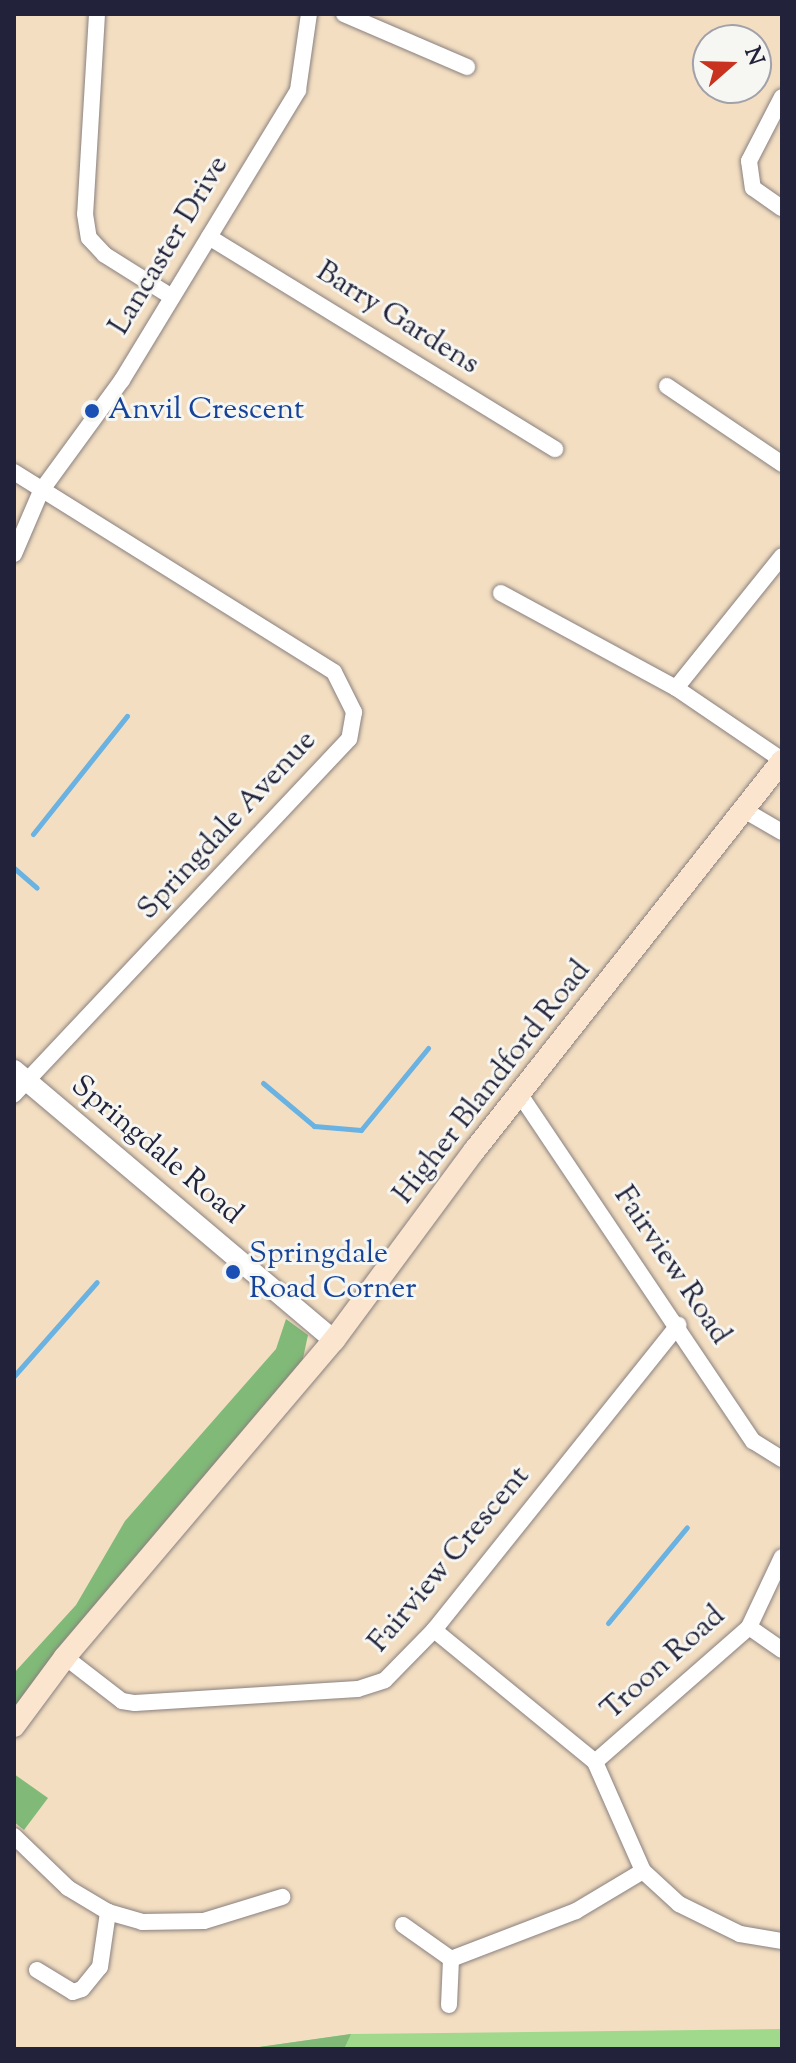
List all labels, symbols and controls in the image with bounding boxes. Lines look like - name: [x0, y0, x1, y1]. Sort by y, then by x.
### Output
- north arrow: [692, 24, 772, 104]
- text: N: [735, 43, 771, 70]
- street label: Lancaster Drive: [102, 150, 238, 342]
- street label: Barry Gardens: [309, 255, 485, 383]
- place label: Anvil Crescent: [108, 393, 304, 429]
- marker: Anvil Crescent: [83, 402, 101, 420]
- street label: Springdale Avenue: [131, 724, 325, 928]
- street label: Higher Blandford Road: [387, 954, 599, 1212]
- street label: Springdale Road: [63, 1069, 249, 1233]
- street label: Fairview Road: [605, 1180, 737, 1352]
- place label: Springdale Road Corner: [249, 1237, 416, 1308]
- marker: Springdale Road Corner: [224, 1263, 242, 1281]
- street label: Fairview Crescent: [362, 1460, 538, 1660]
- street label: Troon Road: [595, 1599, 733, 1729]

